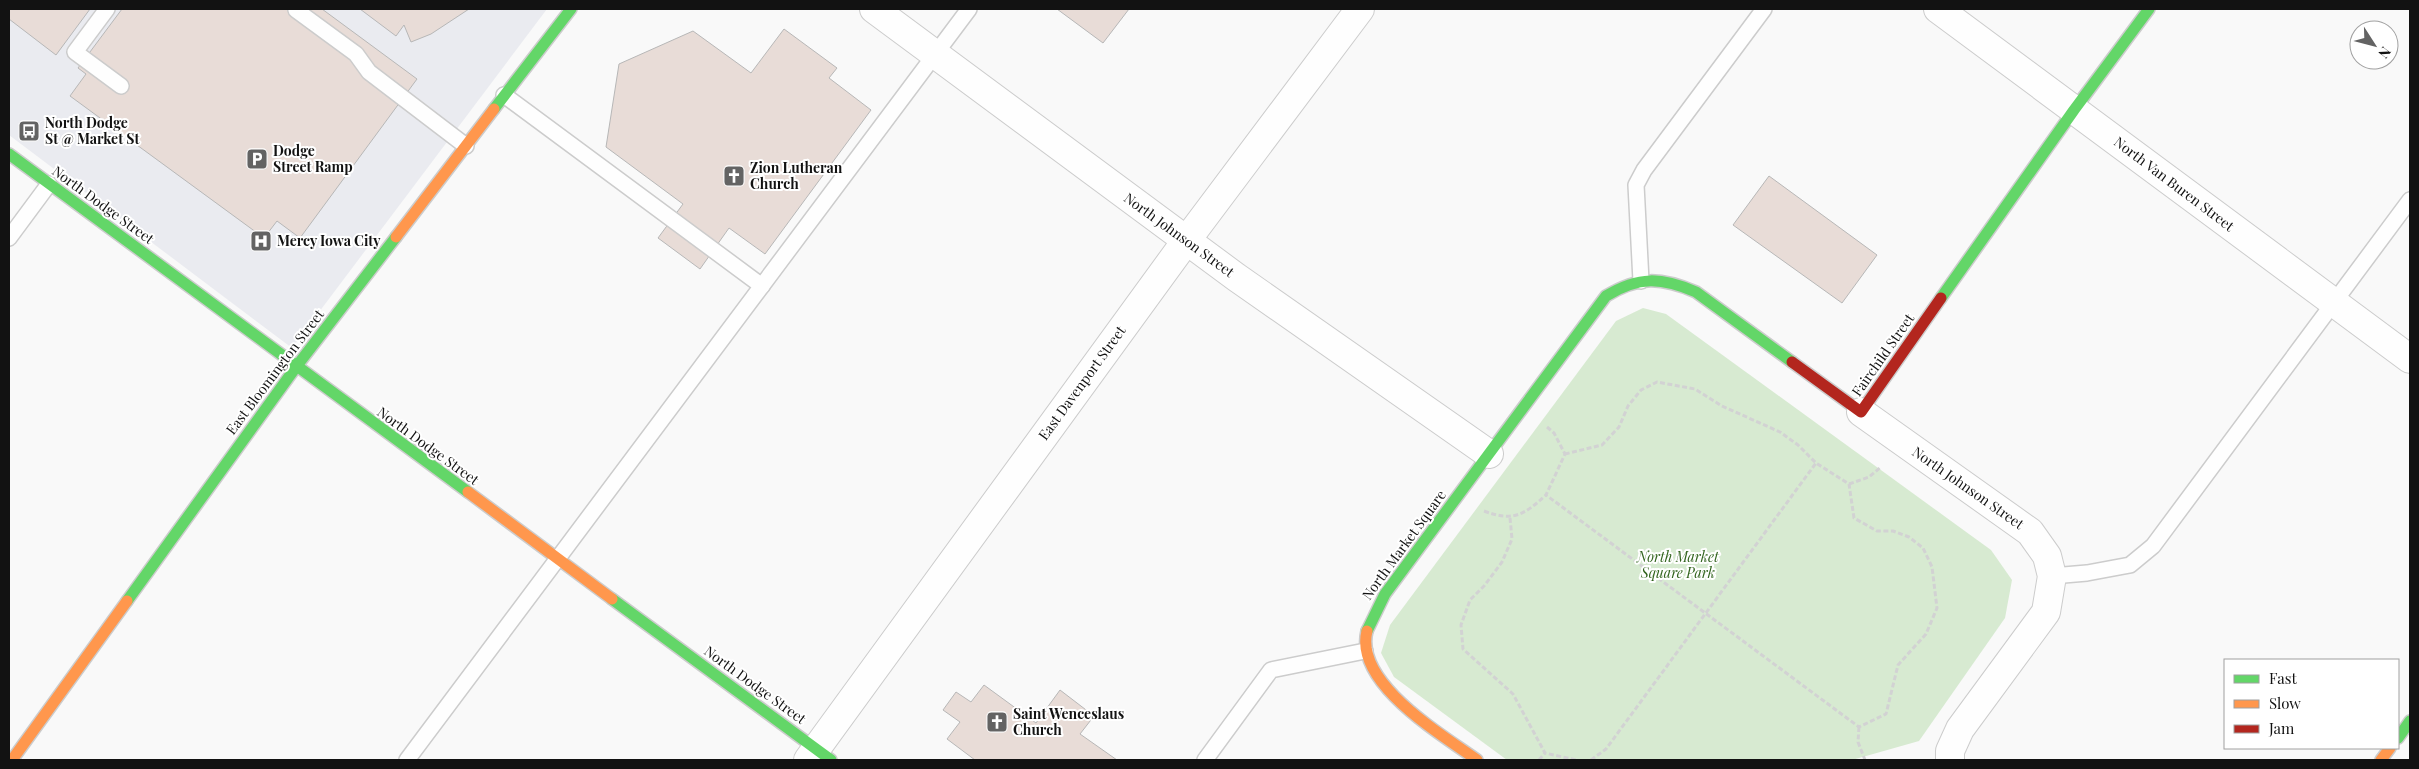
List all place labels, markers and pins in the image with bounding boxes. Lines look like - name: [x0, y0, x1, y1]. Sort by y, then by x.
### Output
- place label: North Dodge St @ Market St: [45, 113, 139, 148]
- bus stop icon: North Dodge St @ Market St: [17, 119, 41, 143]
- place label: Dodge Street Ramp: [273, 141, 353, 176]
- parking icon: Dodge Street Ramp: [245, 147, 269, 171]
- place label: Zion Lutheran Church: [750, 158, 843, 193]
- church icon: Zion Lutheran Church: [722, 164, 746, 188]
- hospital icon: Mercy Iowa City: [249, 229, 273, 253]
- place label: Mercy Iowa City: [277, 231, 381, 250]
- place label: Saint Wenceslaus Church: [1013, 704, 1124, 739]
- church icon: Saint Wenceslaus Church: [985, 710, 1009, 734]

